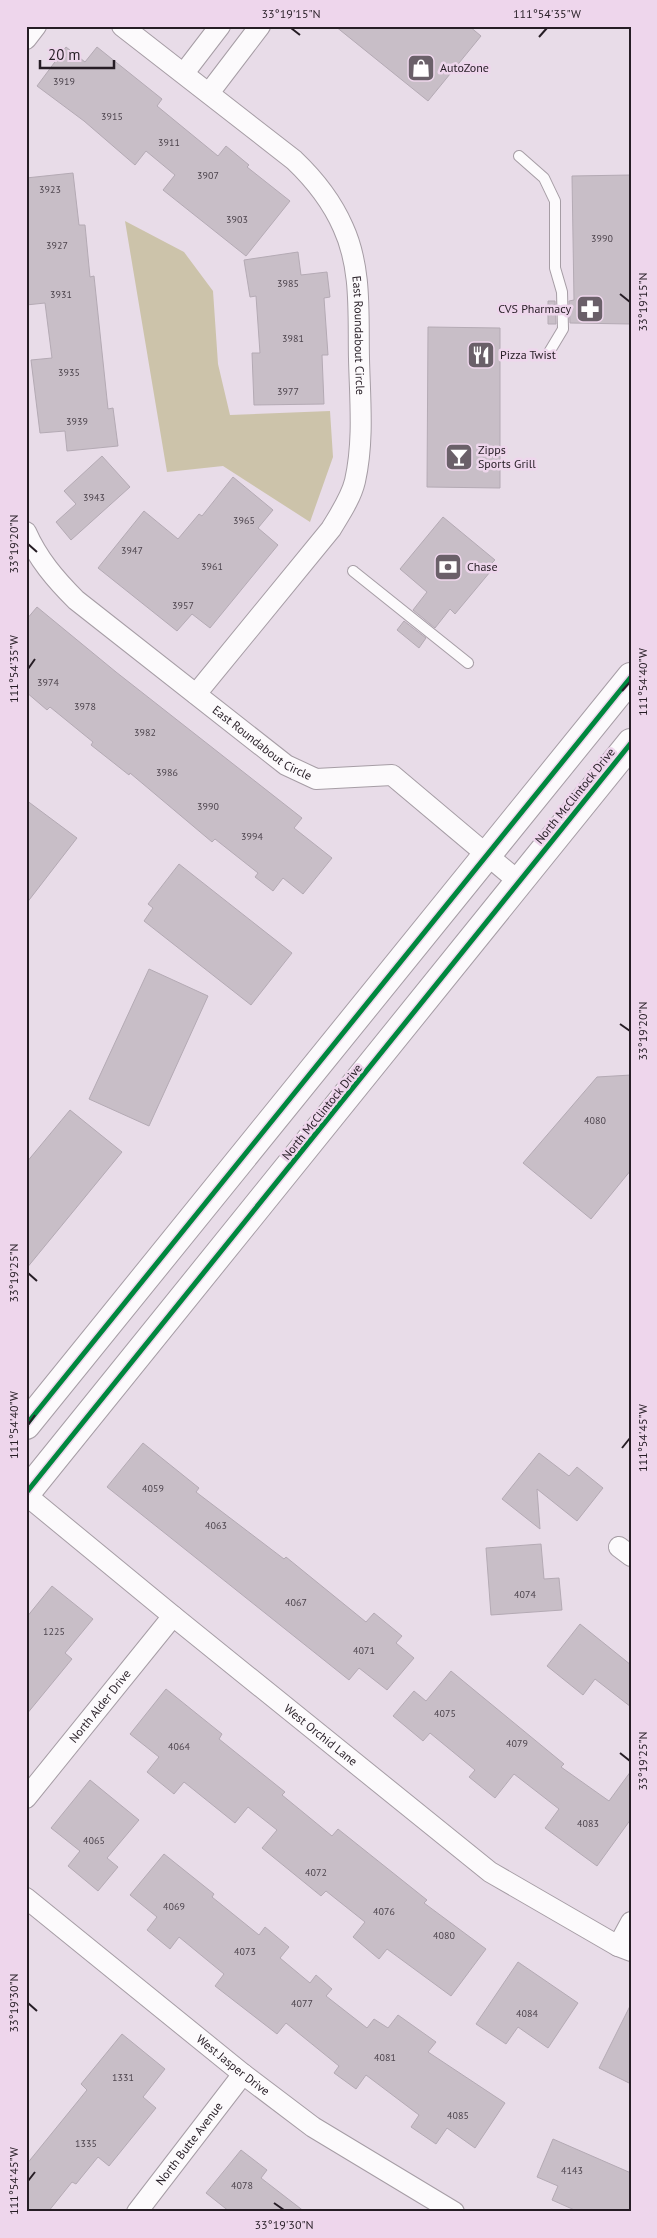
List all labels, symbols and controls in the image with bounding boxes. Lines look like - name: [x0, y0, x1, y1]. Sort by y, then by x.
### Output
- text: 33°19'15"N: [261, 6, 321, 21]
- text: 111°54'35"W: [513, 6, 581, 21]
- scale bar: [40, 38, 114, 70]
- text: 20 m: [48, 45, 81, 64]
- shop icon: AutoZone: [406, 53, 436, 83]
- place label: AutoZone: [440, 60, 489, 75]
- house number: 3919: [53, 75, 75, 88]
- house number: 3915: [101, 110, 123, 123]
- house number: 3911: [158, 136, 180, 149]
- house number: 3907: [197, 169, 219, 182]
- house number: 3923: [39, 183, 61, 196]
- house number: 3903: [226, 213, 248, 226]
- house number: 3990: [591, 232, 613, 245]
- house number: 3927: [46, 239, 68, 252]
- text: 33°19'15"N: [635, 272, 650, 332]
- street label: East Roundabout Circle: [349, 275, 368, 395]
- house number: 3985: [277, 277, 299, 290]
- house number: 3931: [50, 288, 72, 301]
- pharmacy icon: CVS Pharmacy: [575, 294, 605, 324]
- place label: CVS Pharmacy: [498, 301, 571, 316]
- house number: 3981: [282, 332, 304, 345]
- restaurant icon: Pizza Twist: [466, 340, 496, 370]
- place label: Pizza Twist: [500, 347, 556, 362]
- house number: 3935: [58, 366, 80, 379]
- house number: 3977: [277, 385, 299, 398]
- house number: 3939: [66, 415, 88, 428]
- bar icon: Zipps Sports Grill: [444, 442, 474, 472]
- place label: Zipps Sports Grill: [478, 442, 536, 471]
- house number: 3943: [83, 491, 105, 504]
- text: 33°19'20"N: [6, 514, 21, 574]
- house number: 3965: [233, 514, 255, 527]
- house number: 3947: [121, 544, 143, 557]
- bank icon: Chase: [433, 552, 463, 582]
- place label: Chase: [467, 559, 498, 574]
- house number: 3961: [201, 560, 223, 573]
- house number: 3957: [172, 599, 194, 612]
- text: 111°54'35"W: [6, 635, 21, 703]
- text: 111°54'40"W: [635, 648, 650, 716]
- house number: 3974: [37, 676, 59, 689]
- house number: 3978: [74, 700, 96, 713]
- street label: East Roundabout Circle: [210, 702, 314, 783]
- house number: 3982: [134, 726, 156, 739]
- street label: North McClintock Drive: [531, 745, 618, 847]
- house number: 3986: [156, 766, 178, 779]
- house number: 3990: [197, 800, 219, 813]
- house number: 3994: [241, 830, 263, 843]
- text: 33°19'20"N: [635, 1001, 650, 1061]
- street label: North McClintock Drive: [278, 1061, 365, 1163]
- house number: 4080: [584, 1114, 606, 1127]
- text: 33°19'25"N: [6, 1243, 21, 1303]
- text: 111°54'40"W: [6, 1391, 21, 1459]
- text: 111°54'45"W: [635, 1404, 650, 1472]
- house number: 4059: [142, 1482, 164, 1495]
- house number: 4063: [205, 1519, 227, 1532]
- house number: 4074: [514, 1588, 536, 1601]
- house number: 4067: [285, 1596, 307, 1609]
- house number: 1225: [43, 1625, 65, 1638]
- house number: 4071: [353, 1644, 375, 1657]
- street label: North Alder Drive: [66, 1666, 134, 1746]
- street label: West Orchid Lane: [281, 1701, 360, 1769]
- house number: 4075: [434, 1707, 456, 1720]
- text: 33°19'25"N: [635, 1731, 650, 1791]
- house number: 4079: [506, 1737, 528, 1750]
- house number: 4064: [168, 1740, 190, 1753]
- house number: 4083: [577, 1817, 599, 1830]
- house number: 4065: [83, 1834, 105, 1847]
- house number: 4072: [305, 1866, 327, 1879]
- house number: 4069: [163, 1900, 185, 1913]
- house number: 4076: [373, 1905, 395, 1918]
- house number: 4080: [433, 1929, 455, 1942]
- house number: 4073: [234, 1945, 256, 1958]
- text: 33°19'30"N: [6, 1973, 21, 2033]
- house number: 4077: [291, 1997, 313, 2010]
- house number: 4084: [516, 2007, 538, 2020]
- street label: West Jasper Drive: [194, 2031, 273, 2098]
- house number: 4081: [374, 2051, 396, 2064]
- house number: 1331: [112, 2071, 134, 2084]
- street label: North Butte Avenue: [152, 2099, 226, 2188]
- house number: 4085: [447, 2109, 469, 2122]
- house number: 1335: [75, 2137, 97, 2150]
- text: 111°54'45"W: [6, 2147, 21, 2215]
- house number: 4143: [561, 2164, 583, 2177]
- house number: 4078: [231, 2179, 253, 2192]
- text: 33°19'30"N: [254, 2217, 314, 2232]

